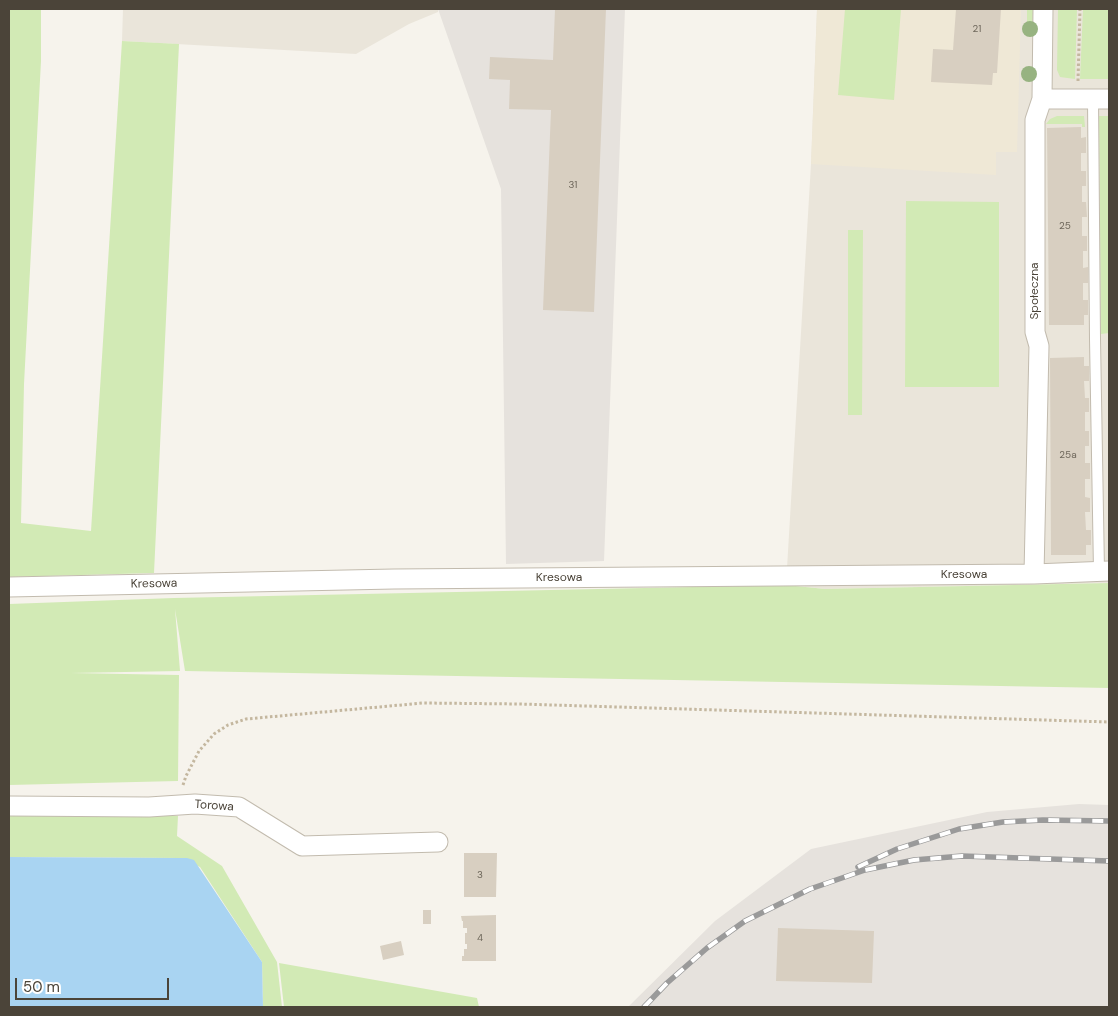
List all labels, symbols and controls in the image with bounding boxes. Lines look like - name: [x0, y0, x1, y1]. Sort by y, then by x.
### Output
- house number: 21: [973, 23, 981, 35]
- house number: 31: [569, 179, 577, 191]
- house number: 25: [1059, 220, 1071, 232]
- street label: Społeczna: [1028, 262, 1042, 320]
- house number: 25a: [1059, 449, 1077, 461]
- street label: Kresowa: [941, 568, 987, 582]
- street label: Kresowa: [536, 571, 582, 585]
- street label: Kresowa: [131, 576, 177, 592]
- street label: Torowa: [194, 797, 234, 815]
- house number: 3: [477, 869, 483, 881]
- house number: 4: [477, 932, 483, 944]
- scale bar: [18, 968, 171, 1000]
- text: 50 m: [23, 977, 60, 997]

